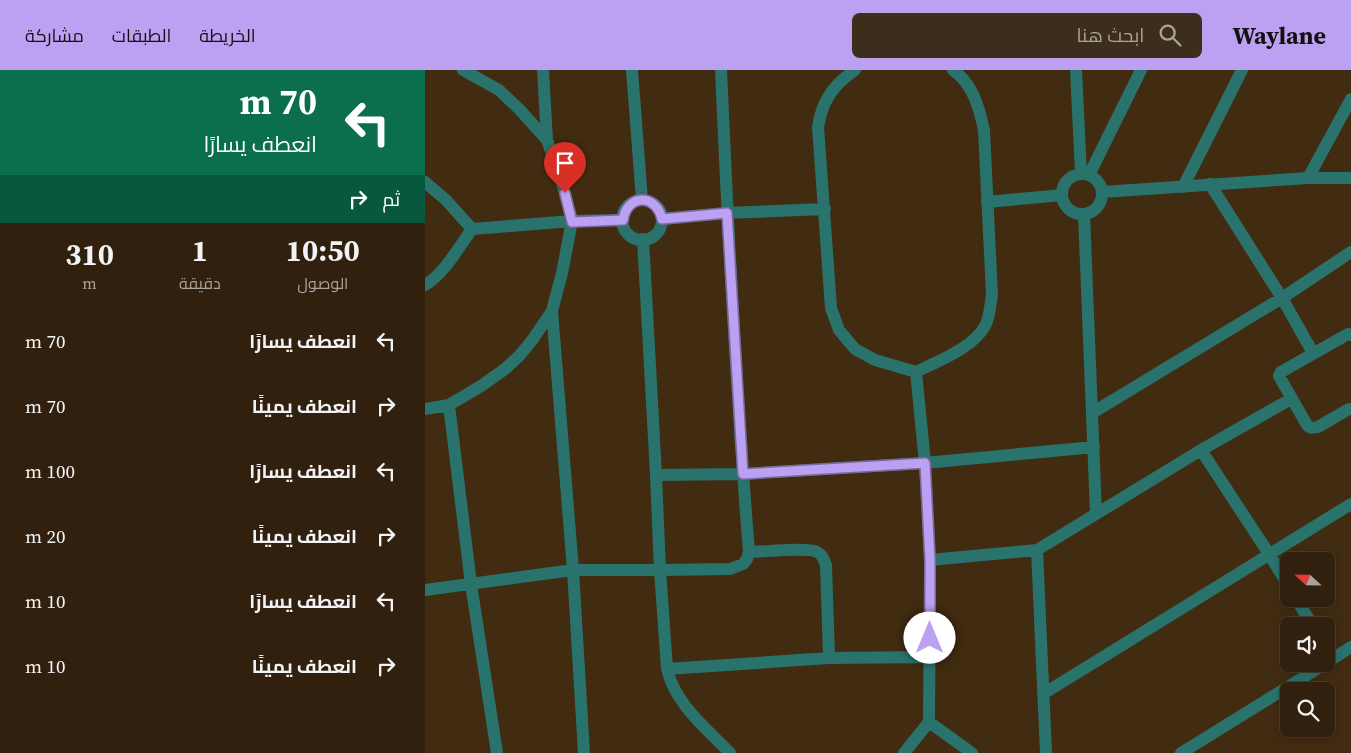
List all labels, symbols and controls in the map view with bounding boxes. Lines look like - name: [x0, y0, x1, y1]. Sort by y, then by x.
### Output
- search box: [852, 13, 1202, 58]
- text: Waylane: [1232, 19, 1326, 52]
- icon: search: [1156, 21, 1184, 49]
- text: ابحث هنا: [1076, 22, 1144, 48]
- text: مشاركة: [25, 23, 84, 48]
- text: الطبقات: [112, 23, 171, 48]
- text: الخريطة: [199, 23, 256, 48]
- text: 70 m: [240, 78, 317, 126]
- icon: left: [335, 90, 400, 155]
- text: انعطف يسارًا: [203, 129, 317, 159]
- pin: [544, 142, 586, 193]
- icon: arrive: [551, 149, 579, 177]
- icon: right: [344, 185, 372, 213]
- text: ثم: [382, 186, 400, 212]
- text: 1: [192, 230, 208, 271]
- text: 10:50: [286, 230, 360, 271]
- text: 310: [65, 234, 114, 275]
- text: m: [82, 272, 97, 294]
- text: دقيقة: [179, 272, 221, 294]
- text: الوصول: [297, 272, 348, 294]
- icon: left: [372, 327, 400, 355]
- text: 70 m: [25, 328, 66, 354]
- text: انعطف يسارًا: [249, 328, 357, 354]
- icon: right: [372, 392, 400, 420]
- text: 70 m: [25, 393, 66, 419]
- text: انعطف يمينًا: [252, 393, 357, 419]
- icon: left: [372, 457, 400, 485]
- text: 100 m: [25, 458, 75, 484]
- text: انعطف يسارًا: [249, 458, 357, 484]
- icon: right: [372, 522, 400, 550]
- text: 20 m: [25, 523, 66, 549]
- text: انعطف يمينًا: [252, 523, 357, 549]
- north arrow: [1280, 552, 1335, 608]
- map controls: [1280, 552, 1335, 737]
- icon: left: [372, 587, 400, 615]
- text: 10 m: [25, 588, 66, 614]
- text: انعطف يسارًا: [249, 588, 357, 614]
- position arrow: [903, 611, 955, 663]
- button: sound: [1280, 617, 1335, 672]
- icon: right: [372, 652, 400, 680]
- text: 10 m: [25, 653, 66, 679]
- text: انعطف يمينًا: [252, 653, 357, 679]
- button: search: [1280, 682, 1335, 737]

